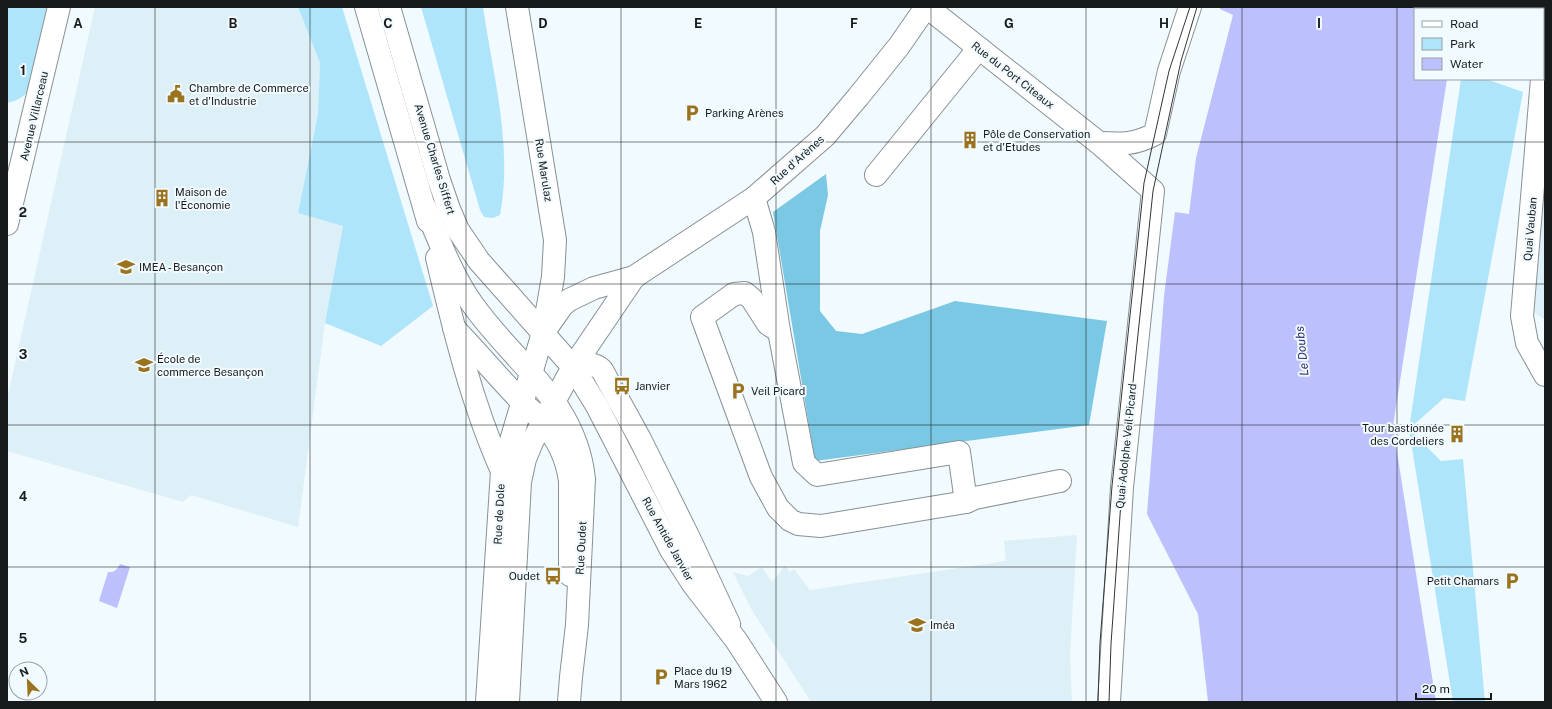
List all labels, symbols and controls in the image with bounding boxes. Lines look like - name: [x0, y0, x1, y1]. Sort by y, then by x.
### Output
- legend: [1414, 8, 1544, 80]
- text: A: [73, 16, 83, 31]
- text: B: [229, 16, 238, 31]
- text: C: [383, 16, 393, 31]
- text: D: [538, 16, 548, 31]
- text: E: [694, 16, 702, 31]
- text: F: [850, 16, 858, 31]
- text: G: [1004, 16, 1014, 31]
- text: H: [1159, 16, 1169, 31]
- text: I: [1317, 16, 1321, 31]
- text: Road: [1450, 17, 1478, 31]
- text: Park: [1450, 37, 1476, 51]
- street label: Rue du Port Citeaux: [969, 39, 1057, 111]
- text: Water: [1450, 57, 1484, 71]
- text: 1: [20, 63, 26, 78]
- street label: Avenue Villarceau: [18, 70, 50, 162]
- place label: Chambre de Commerce et d'Industrie: [189, 82, 309, 107]
- public building icon: Chambre de Commerce et d'Industrie: [166, 84, 186, 104]
- street label: Avenue Charles Siffert: [412, 102, 458, 216]
- parking icon: Parking Arènes: [682, 103, 702, 123]
- place label: Parking Arènes: [705, 107, 784, 119]
- place label: Pôle de Conservation et d'Etudes: [983, 128, 1090, 153]
- building icon: Pôle de Conservation et d'Etudes: [960, 130, 980, 150]
- street label: Rue d'Arènes: [768, 133, 827, 187]
- street label: Rue Marulaz: [533, 138, 555, 202]
- place label: Maison de l'Économie: [175, 186, 231, 211]
- building icon: Maison de l'Économie: [152, 188, 172, 208]
- street label: Quai Vauban: [1521, 196, 1539, 262]
- text: 2: [19, 205, 27, 220]
- school or university icon: IMEA - Besançon: [116, 257, 136, 277]
- place label: IMEA - Besançon: [139, 261, 223, 274]
- water label: Le Doubs: [1292, 325, 1312, 377]
- text: 3: [19, 347, 28, 362]
- place label: École de commerce Besançon: [157, 352, 264, 379]
- school or university icon: École de commerce Besançon: [134, 355, 154, 375]
- bus stop icon: Janvier: [612, 376, 632, 396]
- place label: Janvier: [635, 380, 670, 392]
- parking icon: Veil Picard: [728, 381, 748, 401]
- street label: Quai Adolphe Veil Picard: [1113, 383, 1139, 509]
- place label: Veil Picard: [751, 385, 805, 397]
- place label: Tour bastionnée des Cordeliers: [1362, 422, 1444, 447]
- building icon: Tour bastionnée des Cordeliers: [1447, 424, 1467, 444]
- street label: Rue de Dole: [491, 483, 507, 545]
- text: 4: [19, 489, 28, 504]
- street label: Rue Antide Janvier: [640, 495, 696, 583]
- street label: Rue Oudet: [574, 521, 588, 575]
- bus stop icon: Oudet: [543, 566, 563, 586]
- place label: Oudet: [509, 570, 540, 582]
- parking icon: Petit Chamars: [1502, 571, 1522, 591]
- place label: Petit Chamars: [1427, 575, 1499, 587]
- school or university icon: Iméa: [907, 615, 927, 635]
- place label: Iméa: [930, 619, 955, 631]
- text: 5: [19, 631, 28, 646]
- north arrow: [8, 661, 48, 701]
- text: N: [18, 665, 30, 679]
- place label: Place du 19 Mars 1962: [674, 665, 732, 690]
- parking icon: Place du 19 Mars 1962: [651, 667, 671, 687]
- scale bar: [1416, 675, 1491, 701]
- text: 20 m: [1422, 682, 1450, 696]

